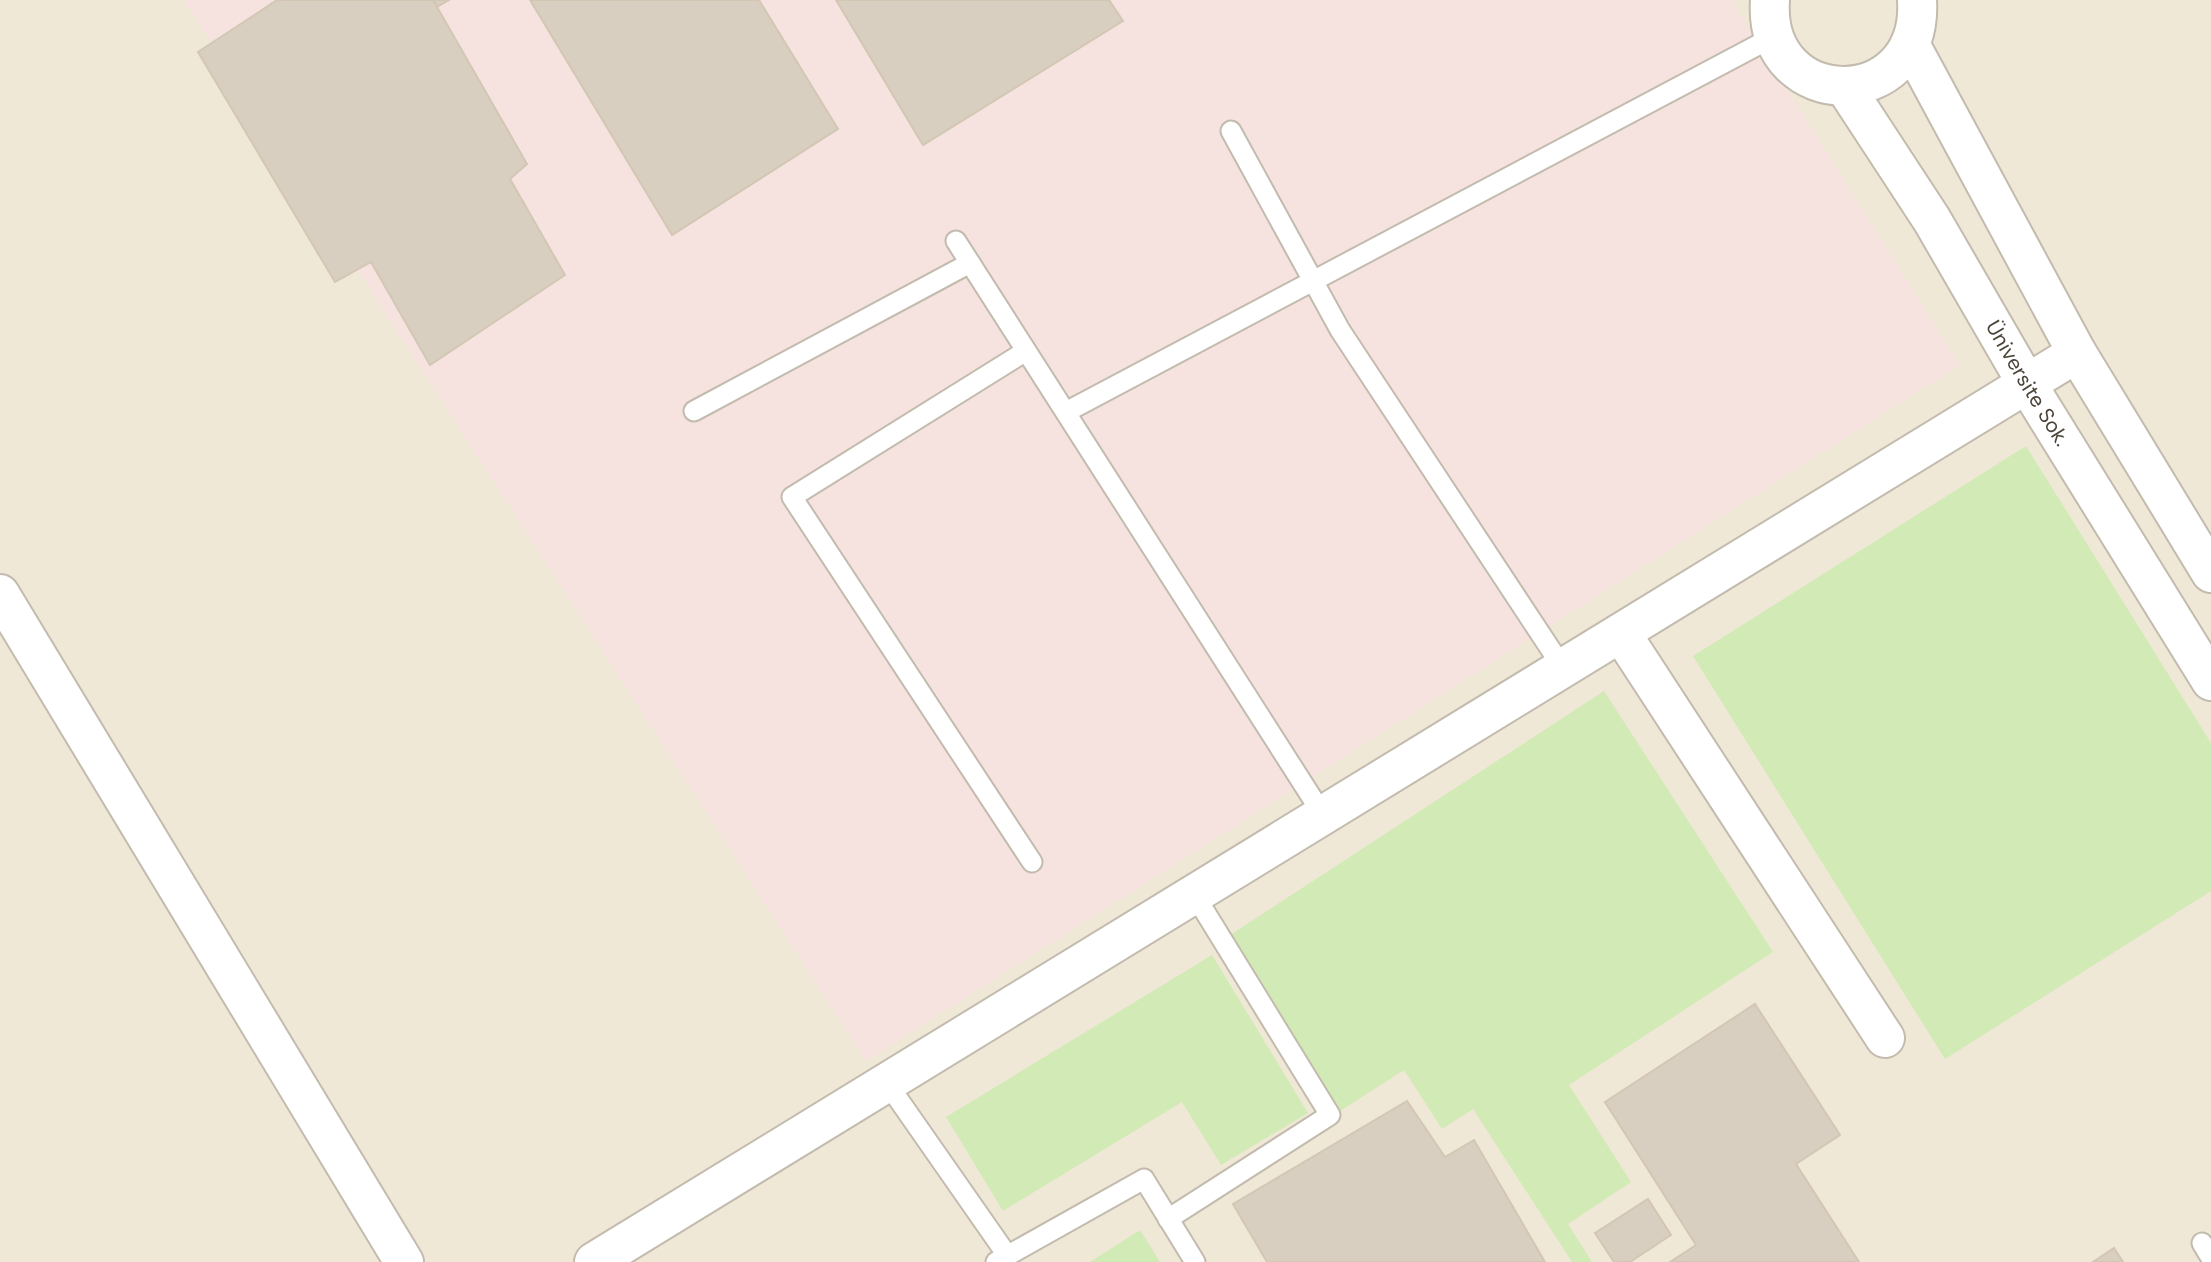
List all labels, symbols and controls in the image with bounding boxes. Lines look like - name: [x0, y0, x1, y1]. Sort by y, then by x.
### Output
- street label: Üniversite Sok.: [1979, 315, 2076, 451]

